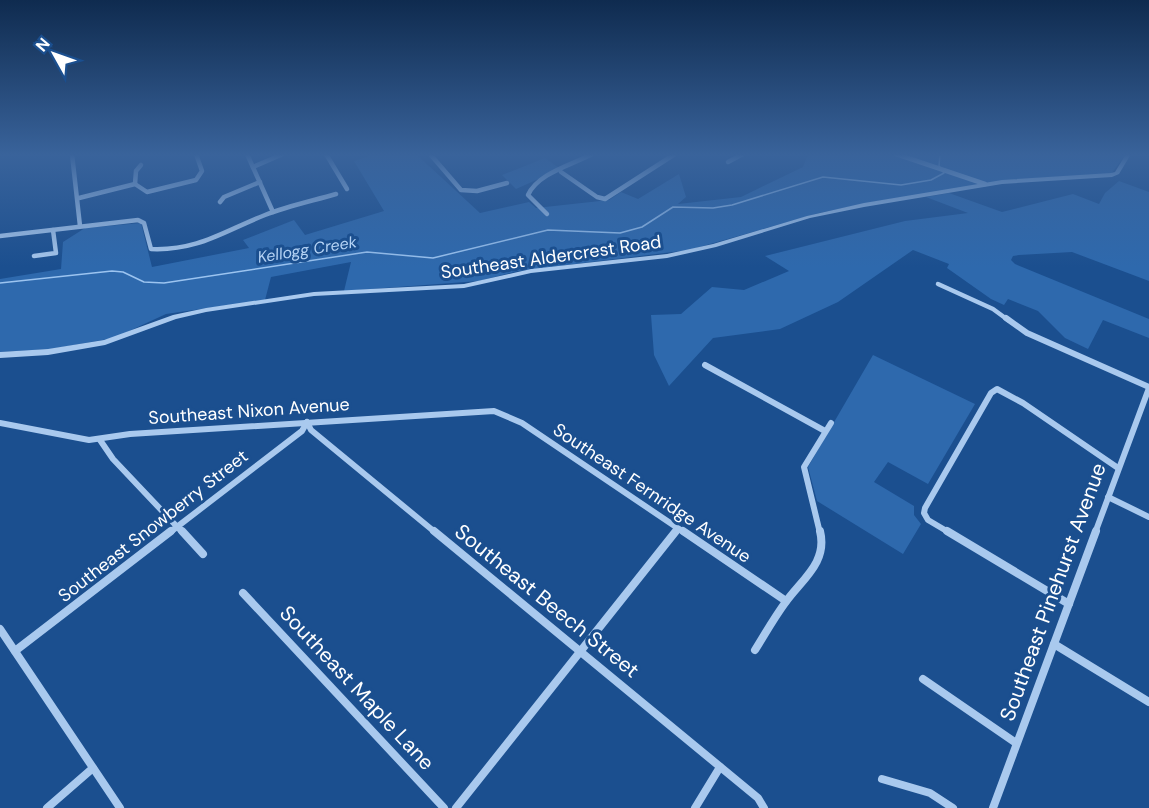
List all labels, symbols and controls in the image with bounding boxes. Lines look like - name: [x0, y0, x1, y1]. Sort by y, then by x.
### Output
- north arrow: [24, 24, 84, 84]
- text: N: [31, 33, 55, 56]
- street label: Southeast Aldercrest Road: [439, 230, 663, 284]
- water label: Kellogg Creek: [256, 231, 359, 268]
- street label: Southeast Nixon Avenue: [148, 392, 350, 430]
- street label: Southeast Fernridge Avenue: [548, 418, 756, 568]
- street label: Southeast Snowberry Street: [53, 444, 253, 608]
- street label: Southeast Pinehurst Avenue: [993, 459, 1113, 725]
- street label: Southeast Beech Street: [449, 518, 645, 684]
- street label: Southeast Maple Lane: [273, 600, 441, 776]

